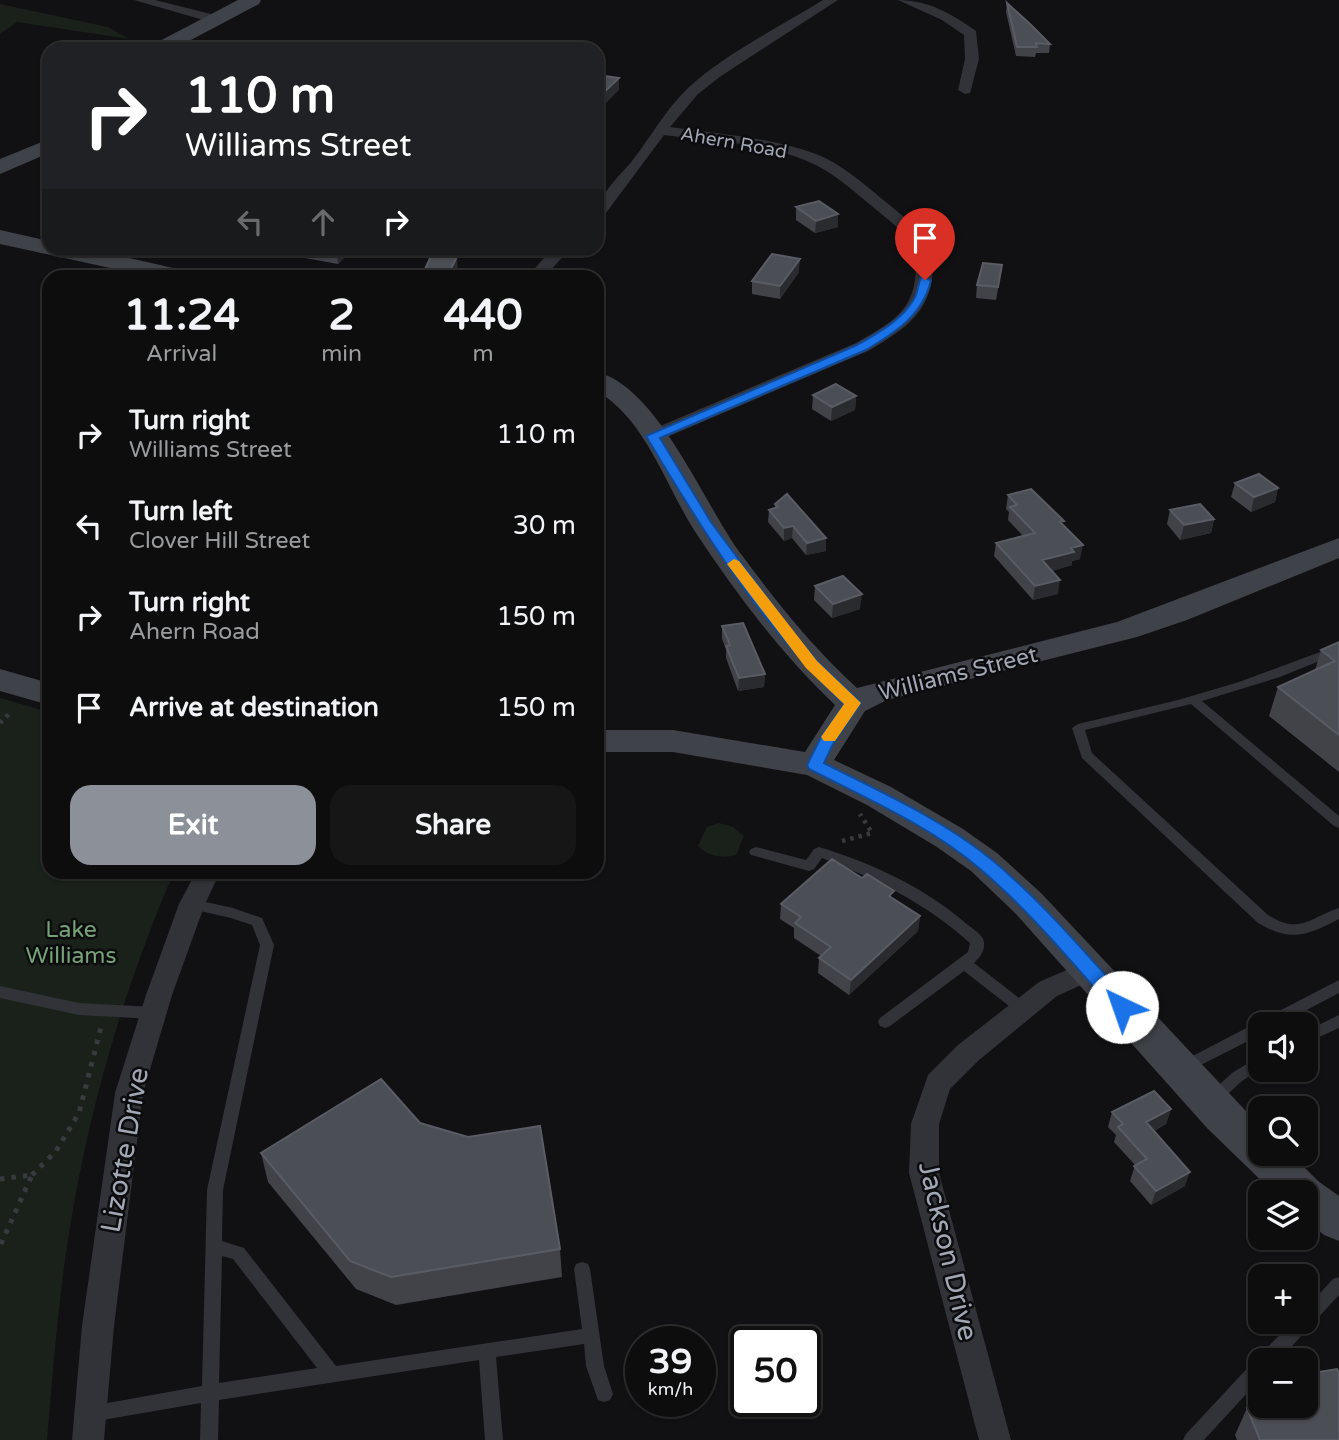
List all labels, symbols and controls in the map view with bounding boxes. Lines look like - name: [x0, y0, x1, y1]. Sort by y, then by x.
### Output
- text: 110 m: [185, 67, 335, 126]
- icon: right: [70, 70, 161, 161]
- street label: Ahern Road: [679, 123, 789, 163]
- text: Williams Street: [185, 127, 411, 165]
- icon: left: [231, 203, 269, 241]
- icon: ahead: [304, 203, 342, 241]
- icon: right: [377, 203, 415, 241]
- pin: [895, 208, 955, 280]
- icon: arrive: [906, 219, 944, 257]
- text: 11:24: [123, 290, 240, 341]
- text: 2: [328, 290, 355, 341]
- text: 440: [443, 290, 523, 341]
- text: Arrival: [146, 340, 217, 368]
- text: min: [321, 340, 362, 368]
- text: m: [472, 340, 494, 368]
- text: Turn right: [129, 405, 250, 436]
- icon: right: [70, 416, 108, 454]
- text: 110 m: [496, 419, 576, 450]
- text: Williams Street: [129, 436, 292, 464]
- text: Turn left: [129, 496, 232, 527]
- icon: left: [70, 507, 108, 545]
- text: 30 m: [513, 510, 576, 541]
- text: Clover Hill Street: [129, 527, 310, 555]
- text: Turn right: [129, 587, 250, 618]
- icon: right: [70, 598, 108, 636]
- text: 150 m: [496, 601, 576, 632]
- text: Ahern Road: [129, 618, 260, 646]
- street label: Williams Street: [876, 641, 1041, 707]
- icon: arrive: [70, 689, 108, 727]
- text: Arrive at destination: [129, 692, 379, 723]
- text: 150 m: [496, 692, 576, 723]
- button: Exit: [70, 785, 316, 865]
- button: Share: [330, 785, 576, 865]
- park label: Lake Williams: [25, 916, 117, 970]
- position arrow: [1085, 970, 1159, 1044]
- map controls: [1248, 1012, 1318, 1418]
- button: sound: [1248, 1012, 1318, 1082]
- street label: Lizotte Drive: [94, 1065, 156, 1235]
- button: search: [1248, 1096, 1318, 1166]
- street label: Jackson Drive: [911, 1158, 985, 1344]
- button: layers: [1248, 1180, 1318, 1250]
- button: +: [1248, 1264, 1318, 1334]
- speed limit sign: 50: [730, 1326, 821, 1417]
- text: 39: [649, 1341, 692, 1383]
- button: −: [1248, 1348, 1318, 1418]
- text: km/h: [648, 1378, 693, 1400]

